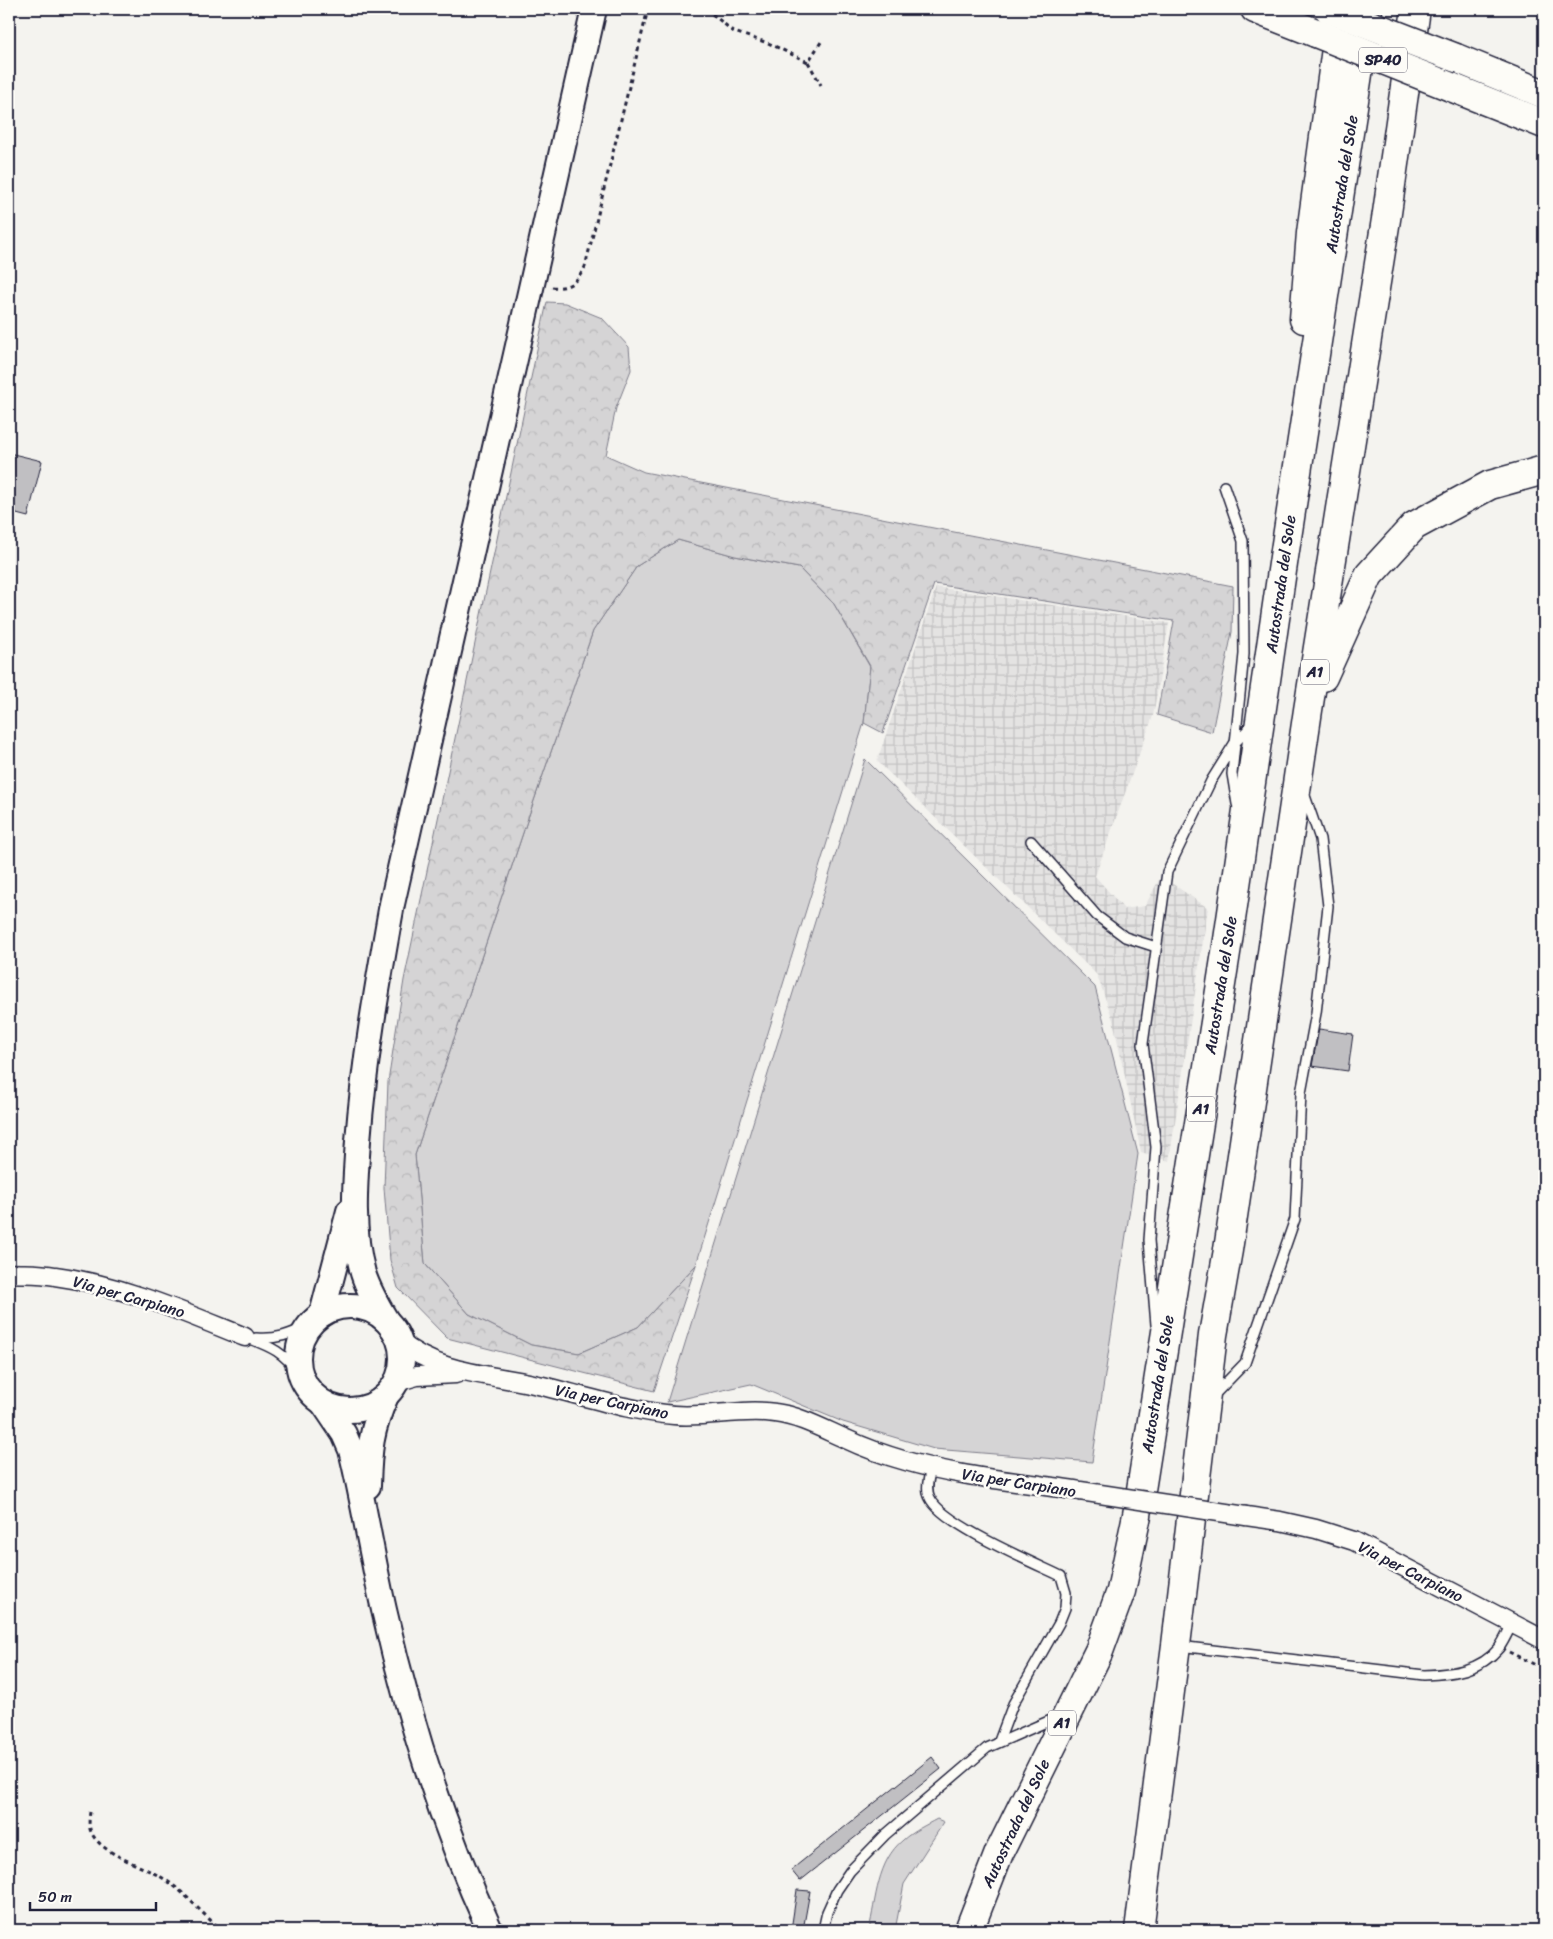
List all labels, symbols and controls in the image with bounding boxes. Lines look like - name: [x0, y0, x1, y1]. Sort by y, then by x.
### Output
- road number: SP40: [1359, 48, 1407, 72]
- street label: Autostrada del Sole: [1316, 113, 1367, 256]
- street label: Autostrada del Sole: [1256, 513, 1305, 656]
- road number: A1: [1301, 660, 1329, 684]
- street label: Autostrada del Sole: [1195, 914, 1246, 1057]
- road number: A1: [1187, 1096, 1215, 1122]
- street label: Via per Carpiano: [69, 1267, 188, 1326]
- street label: Autostrada del Sole: [1132, 1313, 1183, 1456]
- street label: Via per Carpiano: [553, 1375, 671, 1428]
- street label: Via per Carpiano: [960, 1459, 1078, 1506]
- street label: Via per Carpiano: [1353, 1532, 1469, 1611]
- road number: A1: [1048, 1710, 1076, 1736]
- street label: Autostrada del Sole: [972, 1754, 1058, 1893]
- scale bar: [30, 1879, 156, 1911]
- text: 50 m: [38, 1884, 73, 1910]

